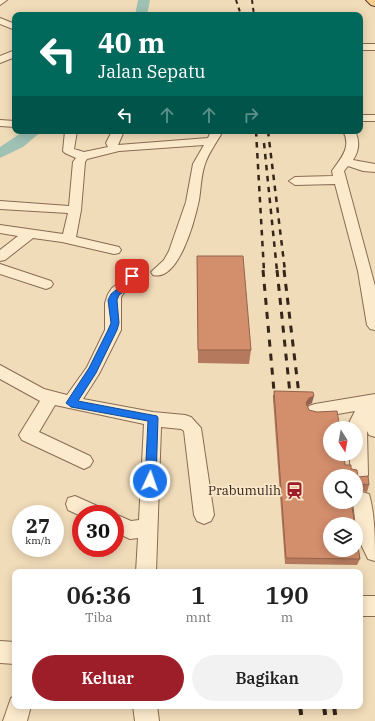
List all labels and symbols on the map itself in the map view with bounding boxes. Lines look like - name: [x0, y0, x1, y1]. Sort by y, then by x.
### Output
- pin: [115, 259, 149, 293]
- north arrow: [323, 421, 363, 461]
- position arrow: [129, 460, 171, 502]
- station icon: Prabumulih: [284, 480, 304, 500]
- place label: Prabumulih: [208, 482, 281, 499]
- speed limit sign: 30: [72, 505, 124, 557]

